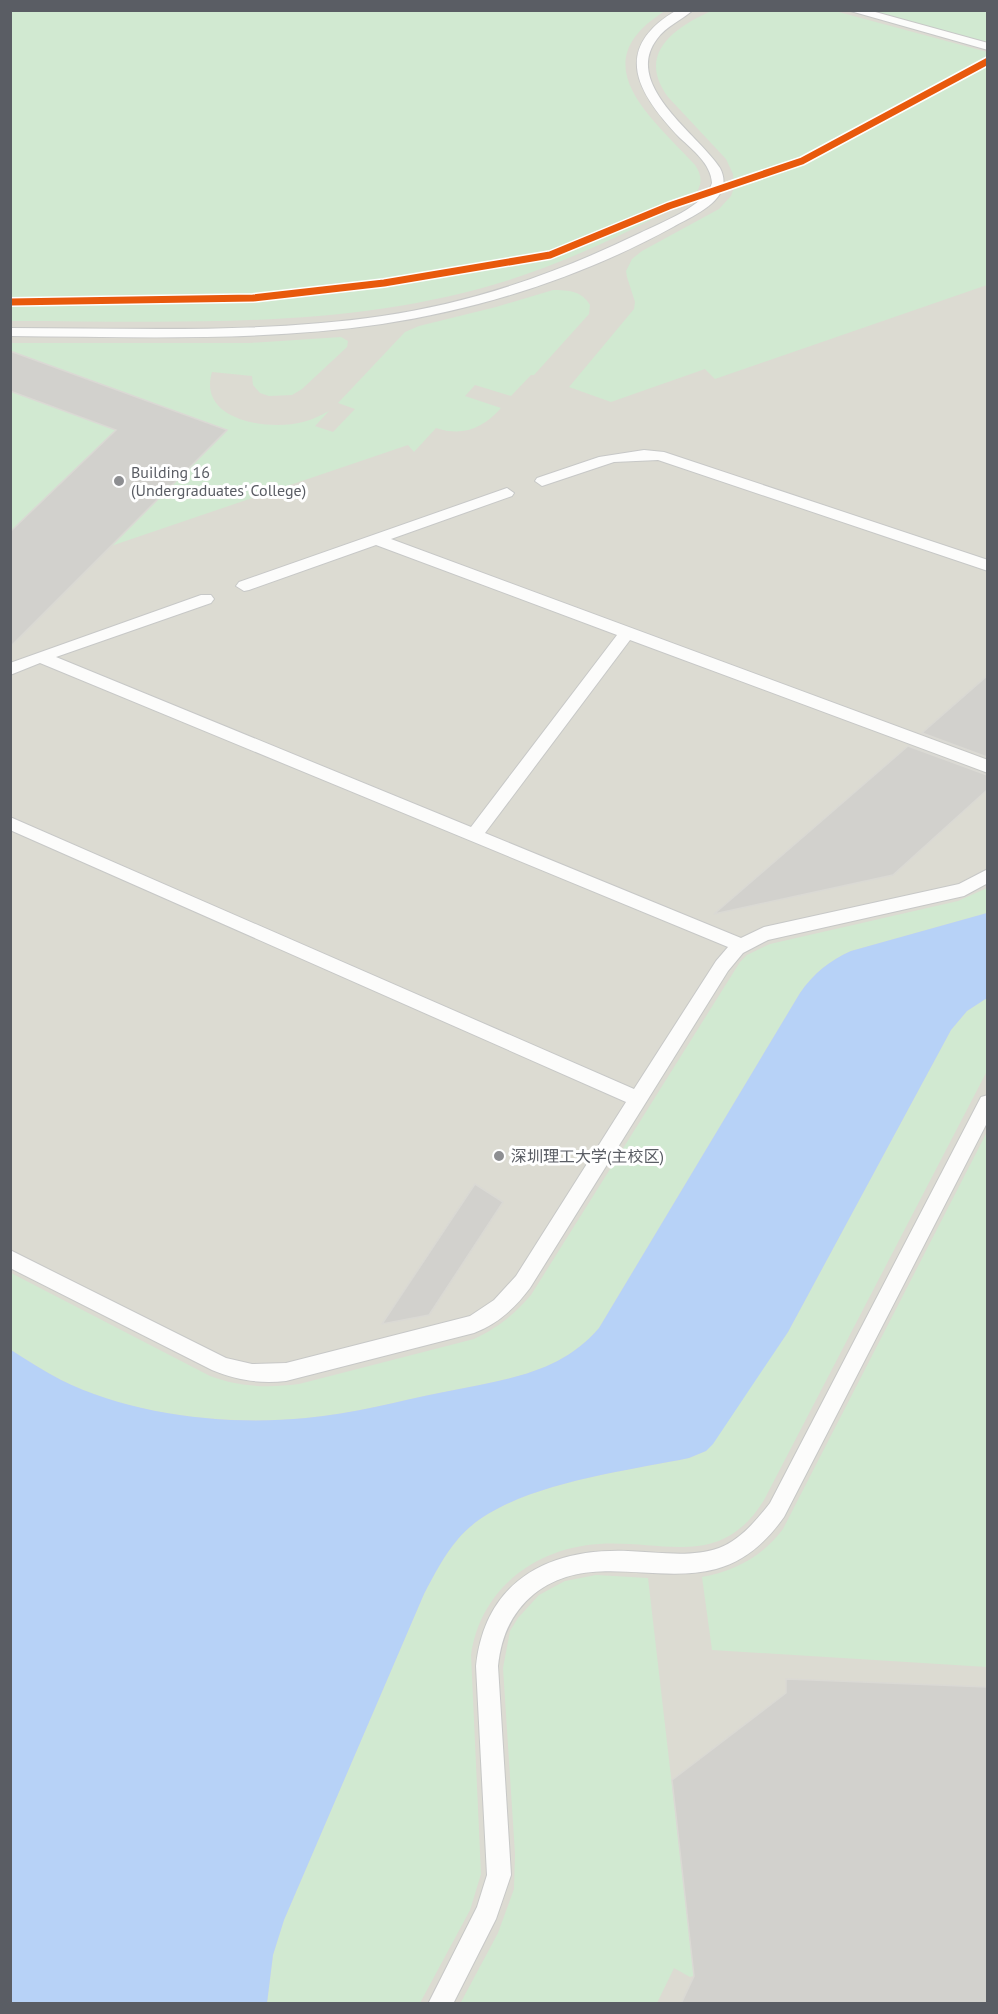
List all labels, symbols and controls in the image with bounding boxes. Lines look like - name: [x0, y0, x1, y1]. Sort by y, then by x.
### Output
- place label: Building 16 (Undergraduates' College): [131, 462, 306, 500]
- marker: Building 16 (Undergraduates' College): [112, 474, 126, 488]
- place label: 深圳理工大学(主校区): [511, 1146, 664, 1166]
- marker: 深圳理工大学(主校区): [492, 1149, 506, 1163]

